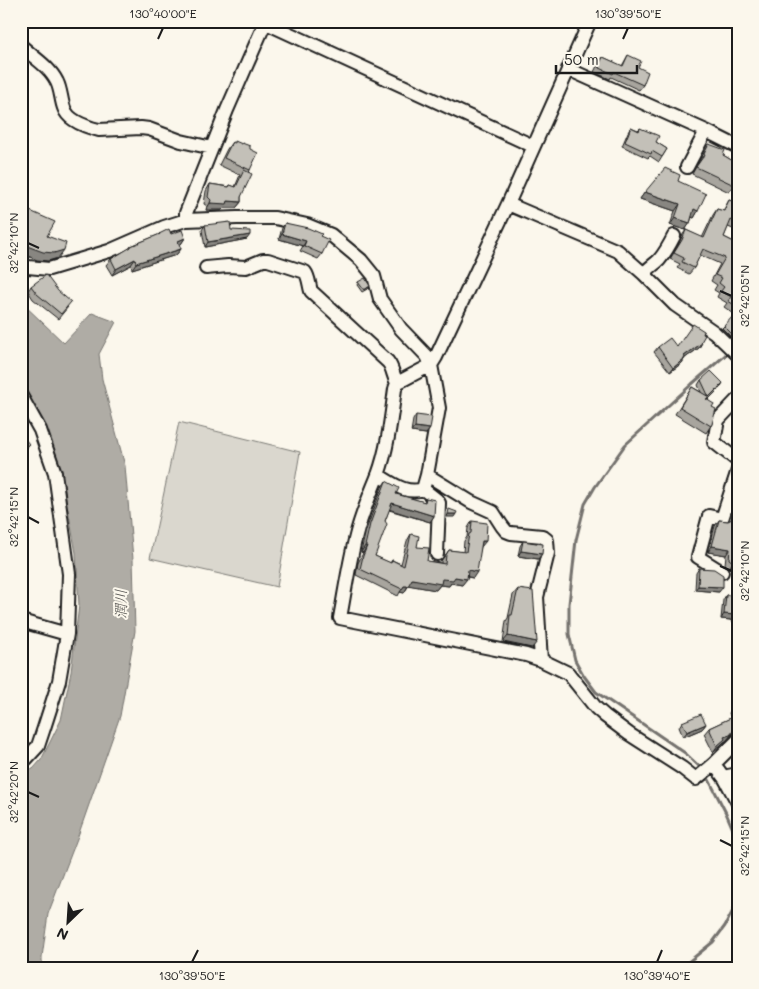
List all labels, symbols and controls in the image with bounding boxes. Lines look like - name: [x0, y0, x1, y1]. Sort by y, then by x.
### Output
- text: 130°40'00"E: [129, 5, 197, 21]
- text: 130°39'50"E: [595, 5, 661, 21]
- scale bar: [556, 42, 638, 74]
- text: 50 m: [564, 49, 599, 69]
- text: 32°42'10"N: [5, 213, 21, 273]
- text: 32°42'05"N: [736, 265, 752, 327]
- text: 32°42'15"N: [5, 487, 21, 547]
- text: 32°42'10"N: [736, 541, 752, 601]
- water label: 潤川: [110, 589, 130, 619]
- text: 32°42'20"N: [5, 761, 21, 823]
- text: 32°42'15"N: [736, 816, 752, 876]
- north arrow: [42, 896, 92, 946]
- text: N: [53, 923, 71, 945]
- text: 130°39'50"E: [159, 967, 225, 983]
- text: 130°39'40"E: [624, 967, 690, 983]

